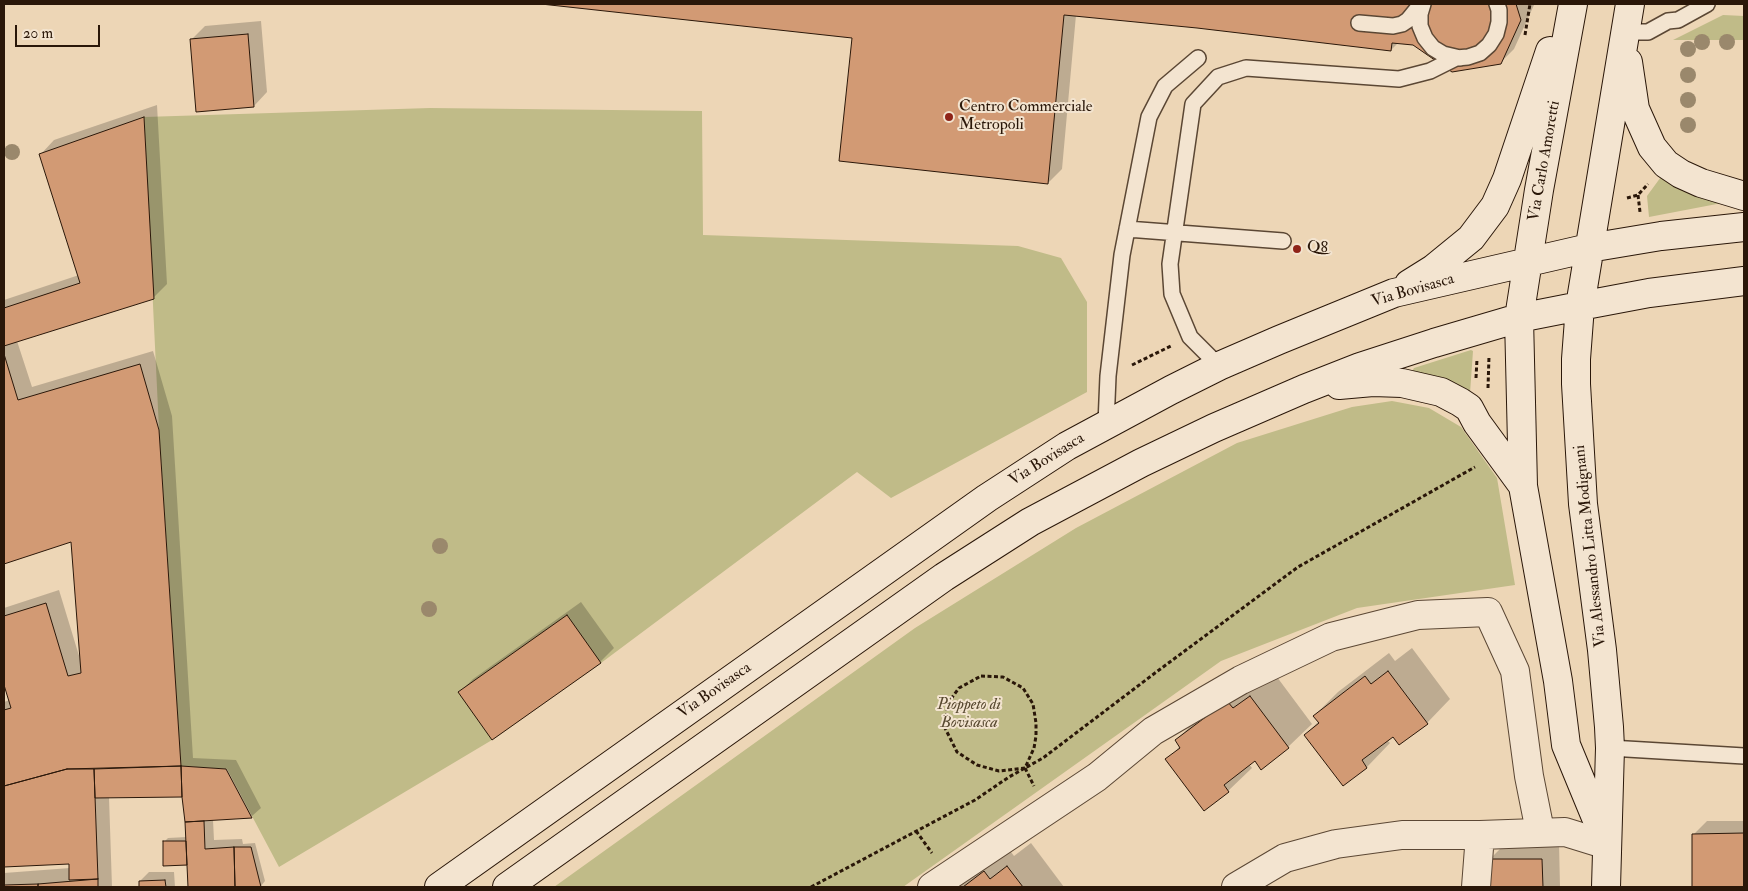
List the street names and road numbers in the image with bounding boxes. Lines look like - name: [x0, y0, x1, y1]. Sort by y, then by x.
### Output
- street label: Via Carlo Amoretti: [1525, 99, 1565, 223]
- street label: Via Bovisasca: [1369, 270, 1457, 312]
- street label: Via Bovisasca: [1006, 429, 1088, 491]
- street label: Via Alessandro Litta Modignani: [1571, 444, 1611, 648]
- street label: Via Bovisasca: [675, 659, 755, 723]

